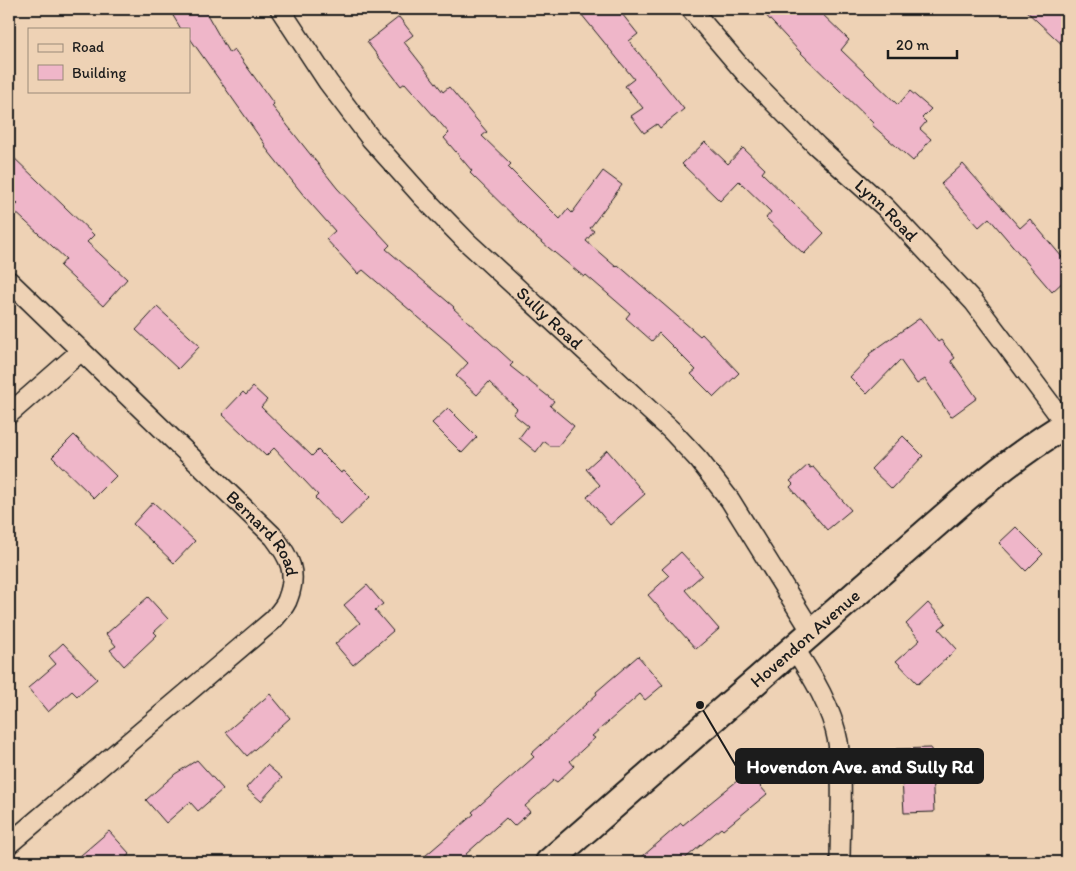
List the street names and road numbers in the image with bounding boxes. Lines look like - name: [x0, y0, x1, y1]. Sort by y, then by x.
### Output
- street label: Lynn Road: [850, 174, 923, 246]
- street label: Sully Road: [512, 282, 588, 354]
- street label: Bernard Road: [221, 486, 303, 578]
- street label: Hovendon Avenue: [746, 585, 865, 692]

